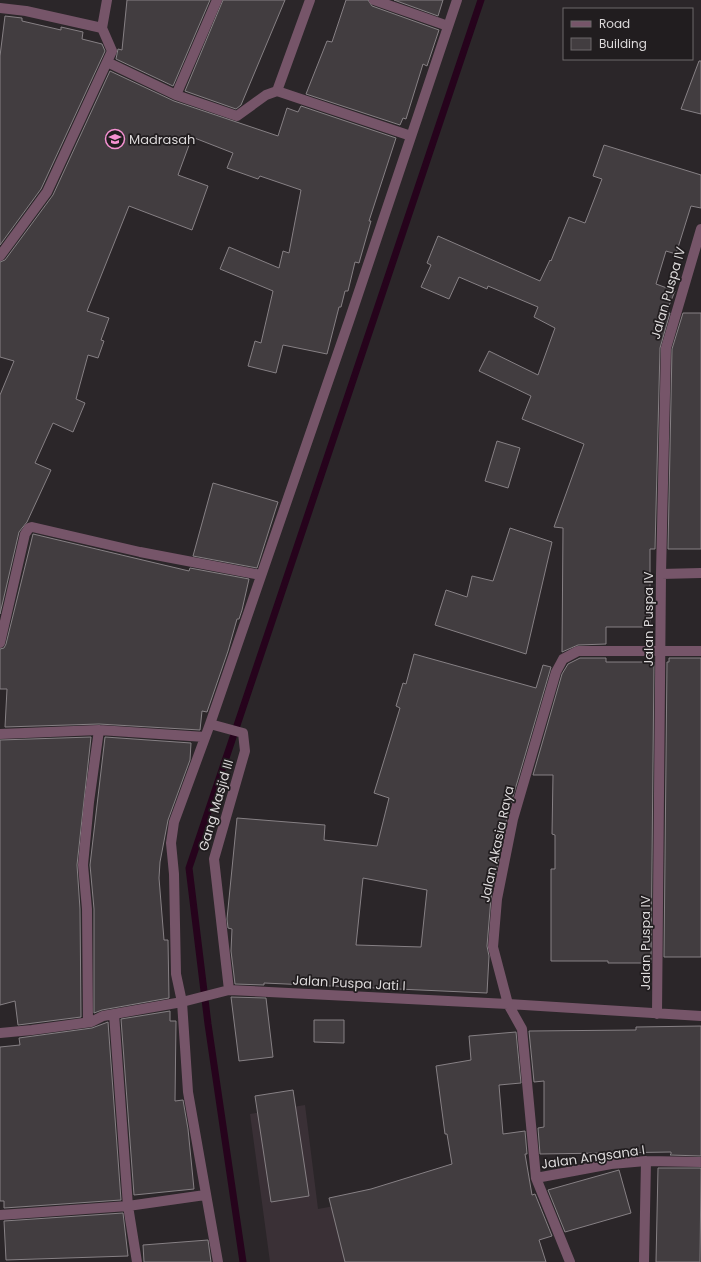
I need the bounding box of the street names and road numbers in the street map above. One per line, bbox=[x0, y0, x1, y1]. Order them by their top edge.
street label: Jalan Puspa IV bbox=[646, 244, 690, 341]
street label: Jalan Puspa IV bbox=[639, 571, 658, 667]
street label: Gang Masjid III bbox=[194, 757, 238, 853]
street label: Jalan Akasia Raya bbox=[475, 784, 519, 904]
street label: Jalan Puspa IV bbox=[636, 895, 655, 991]
street label: Jalan Puspa Jati I bbox=[292, 971, 406, 995]
street label: Jalan Angsana I bbox=[540, 1140, 646, 1174]

